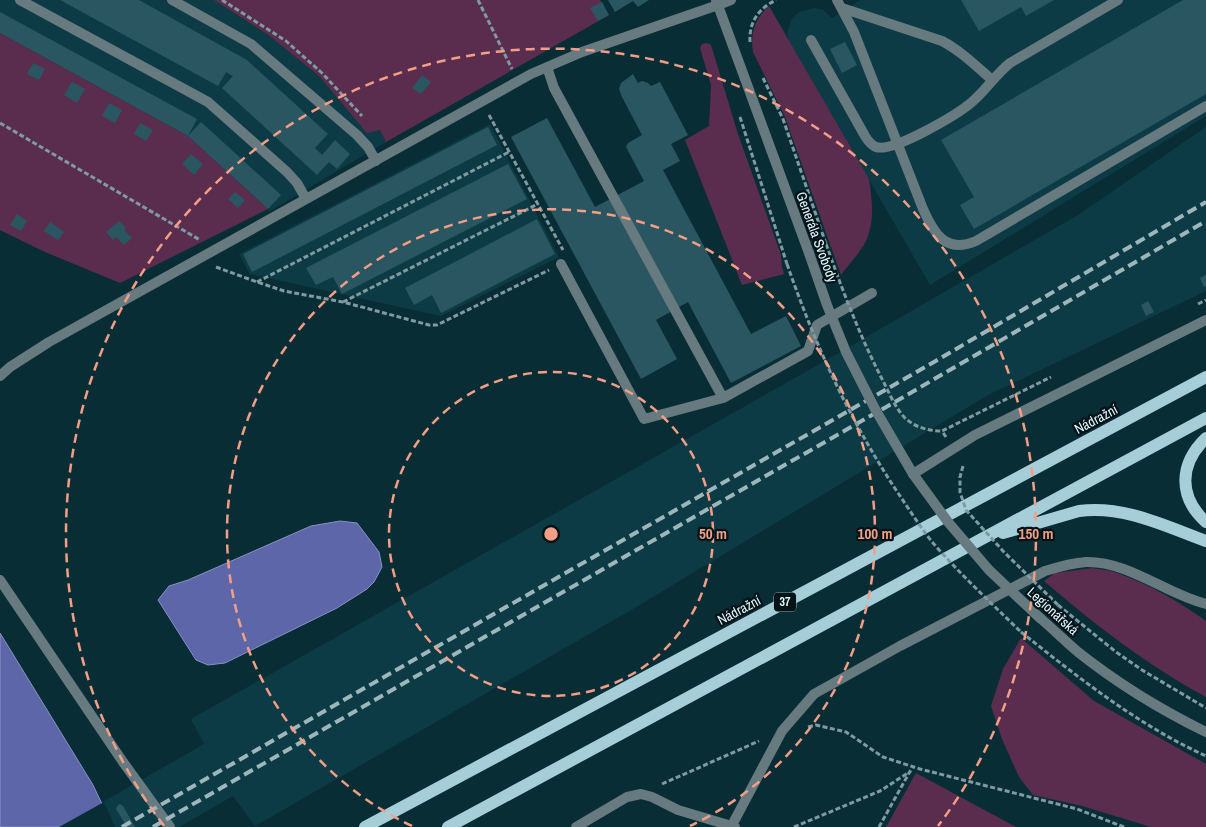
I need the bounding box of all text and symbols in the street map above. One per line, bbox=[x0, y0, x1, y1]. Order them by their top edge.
street label: Generála Svobody bbox=[792, 189, 842, 285]
street label: Nádražní bbox=[1071, 400, 1122, 438]
text: 50 m bbox=[699, 523, 727, 544]
text: 100 m bbox=[858, 523, 892, 544]
text: 150 m bbox=[1019, 523, 1053, 544]
centre of rings bbox=[542, 525, 560, 543]
street label: Legionářská bbox=[1023, 583, 1083, 639]
street label: Nádražní bbox=[714, 591, 765, 629]
road number: 37 bbox=[774, 592, 796, 612]

